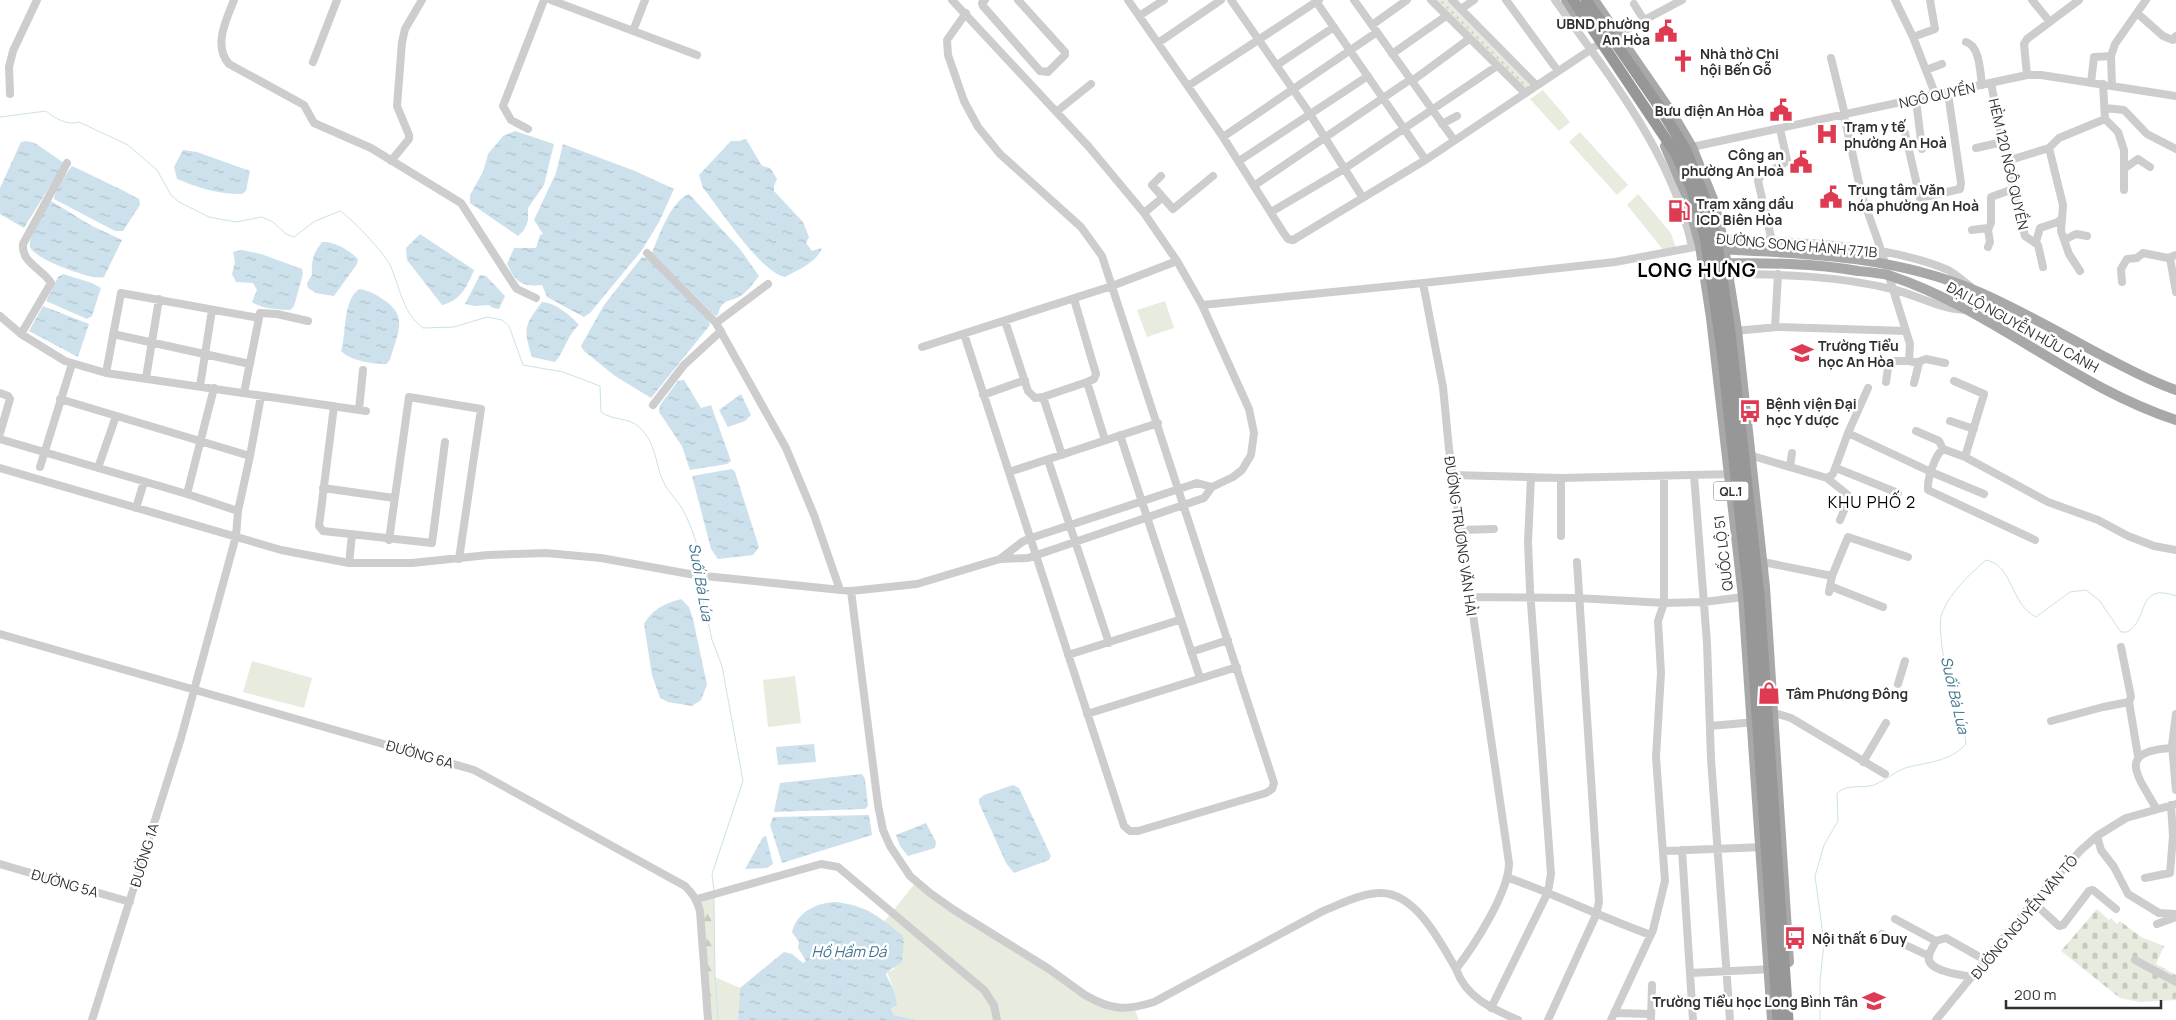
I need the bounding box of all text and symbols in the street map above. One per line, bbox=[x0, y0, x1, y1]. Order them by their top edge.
place label: UBND phường An Hòa bbox=[1556, 14, 1650, 49]
public building icon: UBND phường An Hòa bbox=[1653, 18, 1679, 44]
place label: Nhà thờ Chi hội Bến Gỗ bbox=[1700, 44, 1779, 79]
church icon: Nhà thờ Chi hội Bến Gỗ bbox=[1670, 48, 1696, 74]
street label: NGÔ QUYỀN bbox=[1897, 78, 1977, 112]
street label: HẺM 120 NGÔ QUYỀN bbox=[1985, 96, 2033, 232]
public building icon: Bưu điện An Hòa bbox=[1768, 97, 1794, 123]
place label: Bưu điện An Hòa bbox=[1655, 101, 1764, 120]
place label: Trạm y tế phường An Hoà bbox=[1844, 117, 1947, 152]
hospital icon: Trạm y tế phường An Hoà bbox=[1814, 121, 1840, 147]
place label: Công an phường An Hoà bbox=[1681, 145, 1784, 180]
public building icon: Công an phường An Hoà bbox=[1788, 149, 1814, 175]
place label: Trung tâm Văn hóa phường An Hoà bbox=[1848, 180, 1979, 215]
public building icon: Trung tâm Văn hóa phường An Hoà bbox=[1818, 184, 1844, 210]
place label: Trạm xăng dầu ICD Biên Hòa bbox=[1696, 194, 1794, 229]
fuel station icon: Trạm xăng dầu ICD Biên Hòa bbox=[1666, 198, 1692, 224]
street label: ĐƯỜNG SONG HÀNH 771B bbox=[1716, 229, 1879, 262]
district label: LONG HƯNG bbox=[1637, 257, 1757, 283]
street label: ĐẠI LỘ NGUYỄN HỮU CẢNH bbox=[1944, 276, 2103, 377]
place label: Trường Tiểu học An Hòa bbox=[1818, 336, 1899, 371]
school or university icon: Trường Tiểu học An Hòa bbox=[1789, 340, 1815, 366]
place label: Bệnh viện Đại học Y dược bbox=[1766, 394, 1857, 429]
bus stop icon: Bệnh viện Đại học Y dược bbox=[1737, 398, 1763, 424]
street label: ĐƯỜNG TRƯƠNG VĂN HẢI bbox=[1440, 455, 1482, 617]
road number: QL.1 bbox=[1714, 482, 1748, 501]
district label: KHU PHỐ 2 bbox=[1828, 490, 1916, 513]
street label: QUỐC LỘ 51 bbox=[1708, 514, 1737, 592]
water label: Suối Bà Lúa bbox=[684, 541, 718, 623]
water label: Suối Bà Lúa bbox=[1936, 654, 1974, 736]
shop icon: Tâm Phương Đông bbox=[1756, 680, 1782, 706]
place label: Tâm Phương Đông bbox=[1786, 684, 1908, 703]
street label: ĐƯỜNG 6A bbox=[384, 735, 456, 773]
street label: ĐƯỜNG 1A bbox=[125, 821, 163, 889]
street label: ĐƯỜNG NGUYỄN VĂN TỎ bbox=[1966, 850, 2081, 983]
street label: ĐƯỜNG 5A bbox=[29, 864, 101, 902]
bus stop icon: Nội thất 6 Duy bbox=[1782, 925, 1808, 951]
place label: Nội thất 6 Duy bbox=[1812, 929, 1907, 948]
water label: Hồ Hầm Đá bbox=[812, 941, 887, 962]
scale bar bbox=[2006, 978, 2161, 1010]
text: 200 m bbox=[2014, 984, 2057, 1005]
school or university icon: Trường Tiểu học Long Bình Tân bbox=[1861, 988, 1887, 1014]
place label: Trường Tiểu học Long Bình Tân bbox=[1653, 992, 1858, 1011]

